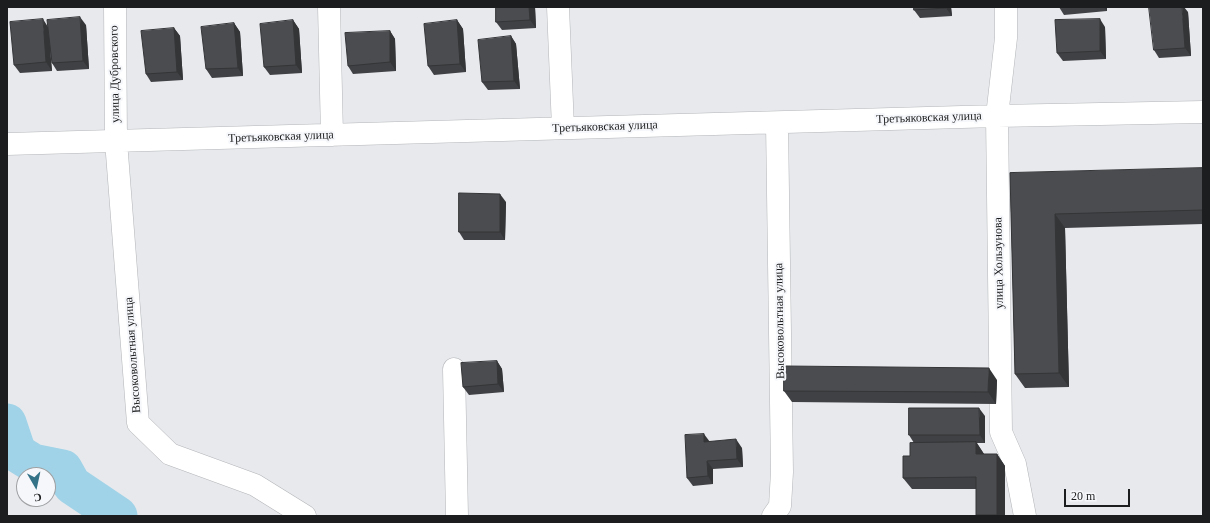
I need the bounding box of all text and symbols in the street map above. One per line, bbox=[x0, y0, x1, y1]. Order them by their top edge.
street label: улица Дубровского bbox=[107, 25, 123, 123]
street label: Третьяковская улица bbox=[876, 109, 982, 127]
street label: Третьяковская улица bbox=[552, 118, 658, 136]
street label: Третьяковская улица bbox=[228, 128, 334, 146]
street label: улица Хользунова bbox=[991, 217, 1007, 309]
street label: Высоковольтная улица bbox=[772, 263, 788, 379]
street label: Высоковольтная улица bbox=[122, 297, 144, 413]
north arrow bbox=[16, 467, 56, 507]
scale bar bbox=[1066, 481, 1132, 507]
text: 20 m bbox=[1071, 489, 1095, 503]
text: С bbox=[33, 491, 43, 504]

